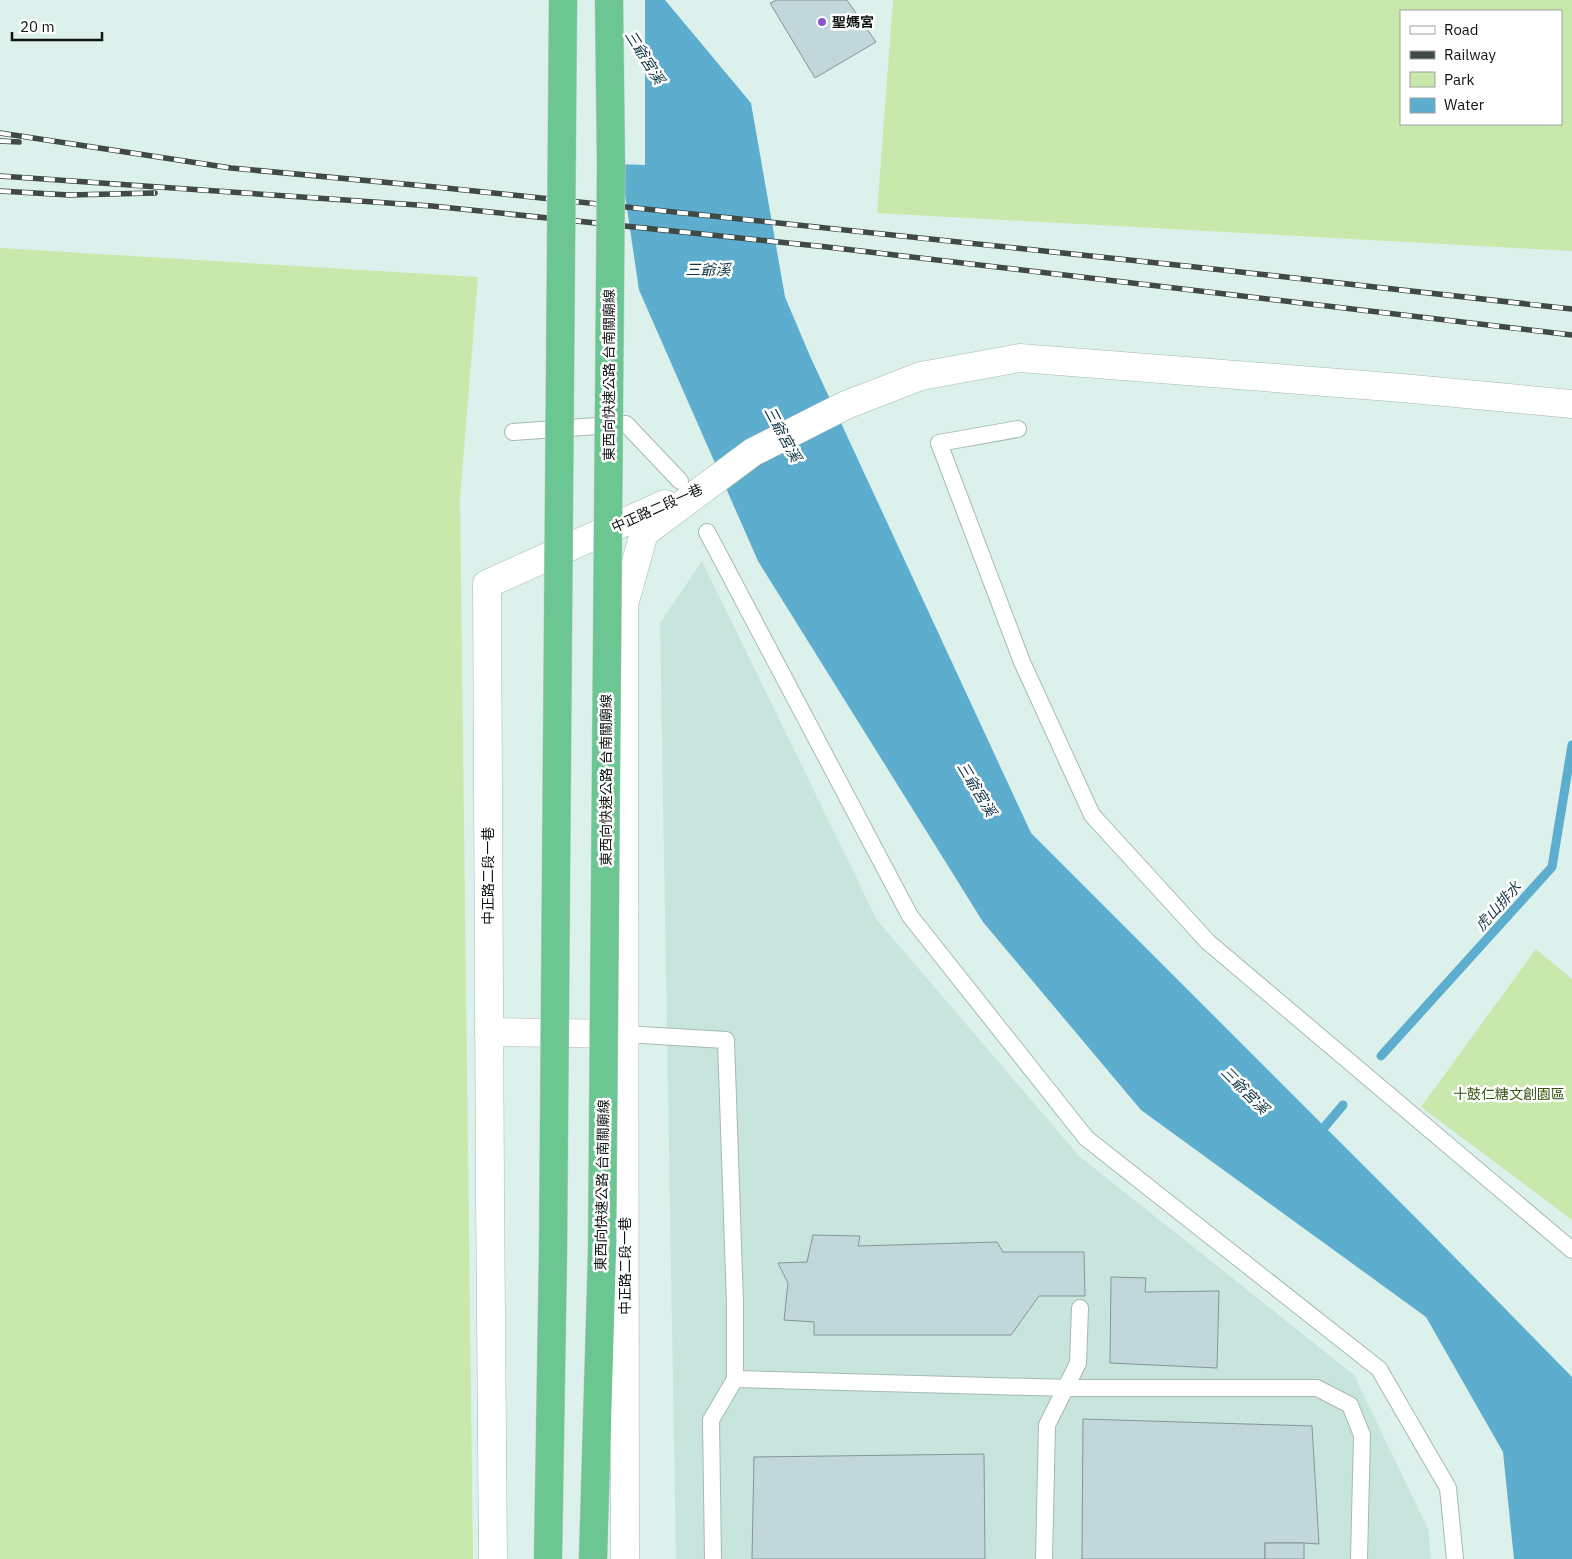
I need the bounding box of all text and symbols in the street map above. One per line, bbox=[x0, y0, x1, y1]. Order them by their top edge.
scale bar bbox=[12, 10, 102, 42]
legend bbox=[1400, 10, 1562, 125]
place label: 聖媽宮 bbox=[832, 13, 874, 31]
marker: 聖媽宮 bbox=[816, 16, 828, 28]
text: 20 m bbox=[20, 17, 55, 36]
text: Road bbox=[1444, 20, 1479, 39]
water label: 三爺宮溪 bbox=[621, 27, 670, 89]
text: Railway bbox=[1444, 45, 1497, 64]
text: Park bbox=[1444, 70, 1474, 89]
text: Water bbox=[1444, 95, 1485, 114]
water label: 三爺溪 bbox=[685, 260, 732, 279]
street label: 東西向快速公路 台南關廟線 bbox=[600, 289, 618, 461]
water label: 三爺宮溪 bbox=[761, 403, 806, 467]
street label: 中正路二段一巷 bbox=[609, 480, 705, 536]
street label: 東西向快速公路 台南關廟線 bbox=[597, 694, 615, 866]
water label: 三爺宮溪 bbox=[953, 758, 1002, 821]
street label: 中正路二段一巷 bbox=[479, 827, 497, 925]
water label: 虎山排水 bbox=[1471, 877, 1526, 935]
water label: 三爺宮溪 bbox=[1217, 1062, 1274, 1119]
park label: 十鼓仁糖文創園區 bbox=[1453, 1085, 1565, 1103]
street label: 東西向快速公路 台南關廟線 bbox=[592, 1099, 612, 1271]
street label: 中正路二段一巷 bbox=[616, 1217, 634, 1315]

